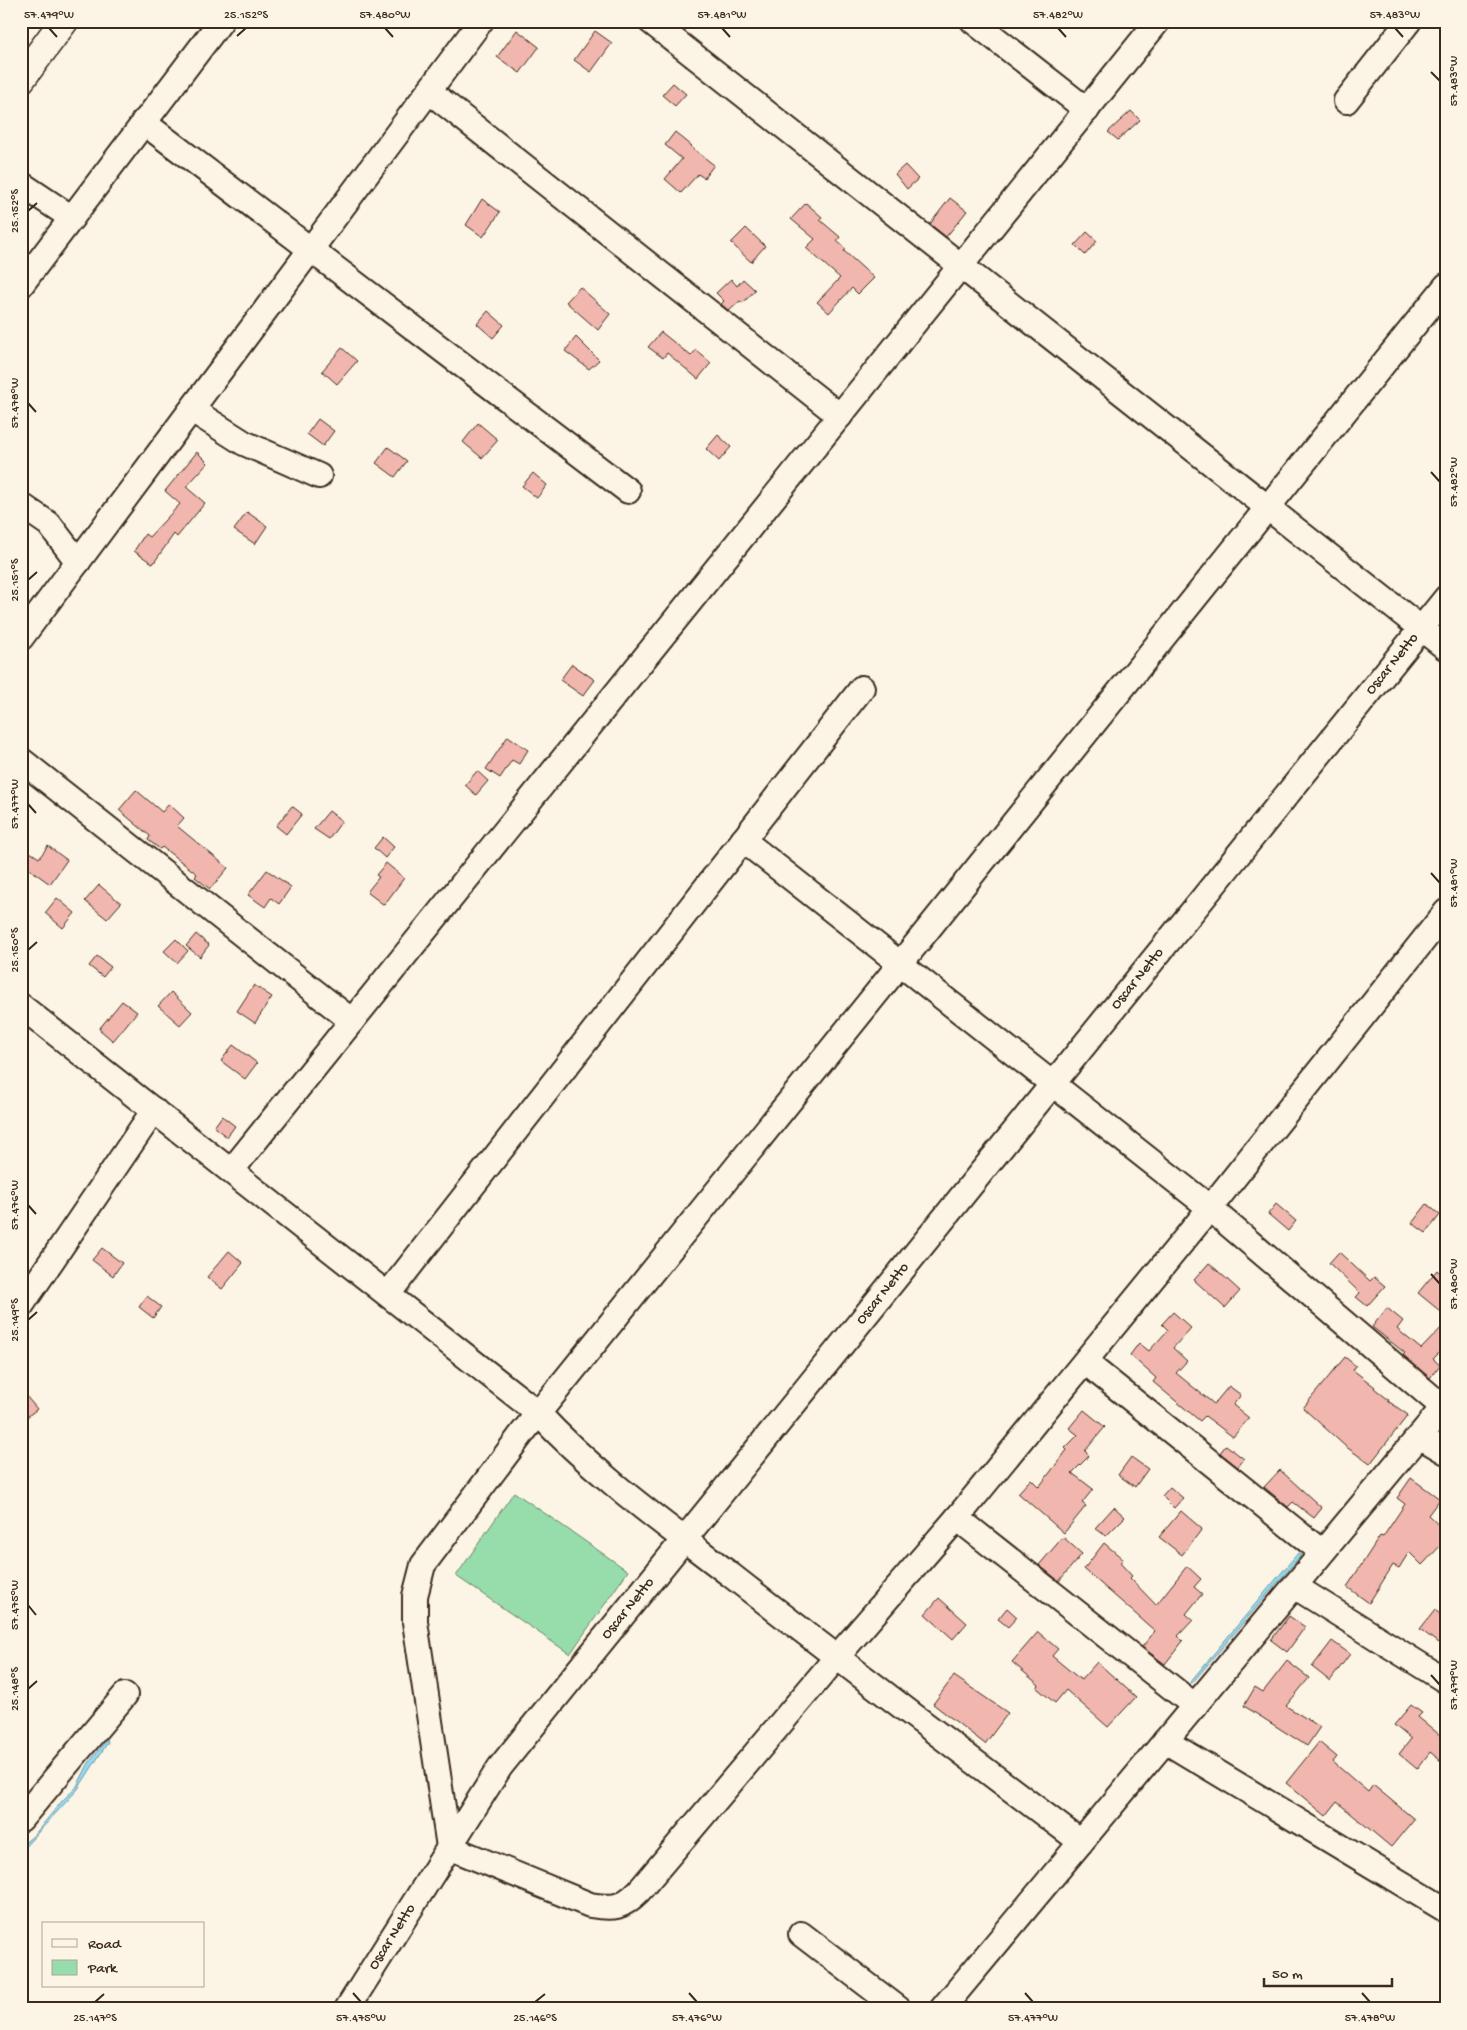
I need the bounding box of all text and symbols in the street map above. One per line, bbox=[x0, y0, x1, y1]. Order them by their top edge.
text: 57.479°W bbox=[24, 9, 74, 23]
text: 25.152°S bbox=[224, 9, 268, 23]
text: 57.480°W bbox=[360, 9, 411, 23]
text: 57.481°W bbox=[697, 9, 747, 23]
text: 57.482°W bbox=[1033, 9, 1083, 23]
text: 57.483°W bbox=[1370, 9, 1420, 23]
text: 57.483°W bbox=[1448, 56, 1462, 106]
text: 25.152°S bbox=[9, 189, 23, 233]
text: 57.478°W bbox=[9, 378, 23, 428]
text: 57.482°W bbox=[1448, 457, 1462, 507]
text: 25.151°S bbox=[9, 558, 23, 601]
street label: Oscar Netto bbox=[1362, 629, 1423, 699]
text: 57.477°W bbox=[9, 779, 23, 829]
text: 57.481°W bbox=[1448, 858, 1462, 908]
text: 25.150°S bbox=[9, 927, 23, 972]
street label: Oscar Netto bbox=[1107, 944, 1168, 1014]
text: 57.476°W bbox=[9, 1180, 23, 1230]
street label: Oscar Netto bbox=[852, 1259, 913, 1328]
text: 57.480°W bbox=[1448, 1259, 1462, 1310]
text: 25.149°S bbox=[9, 1298, 23, 1342]
street label: Oscar Netto bbox=[598, 1574, 659, 1643]
text: 57.475°W bbox=[9, 1580, 23, 1630]
text: 57.479°W bbox=[1448, 1660, 1462, 1710]
text: 25.148°S bbox=[9, 1667, 23, 1711]
street label: Oscar Netto bbox=[365, 1901, 420, 1973]
legend bbox=[42, 1922, 205, 1988]
text: Road bbox=[88, 1936, 122, 1954]
scale bar bbox=[1264, 1955, 1392, 1987]
text: Park bbox=[87, 1960, 118, 1978]
text: 50 m bbox=[1272, 1966, 1303, 1984]
text: 25.147°S bbox=[73, 2012, 117, 2026]
text: 57.475°W bbox=[336, 2012, 386, 2026]
text: 25.146°S bbox=[513, 2012, 557, 2026]
text: 57.476°W bbox=[672, 2012, 722, 2026]
text: 57.477°W bbox=[1008, 2012, 1058, 2026]
text: 57.478°W bbox=[1345, 2012, 1395, 2026]

